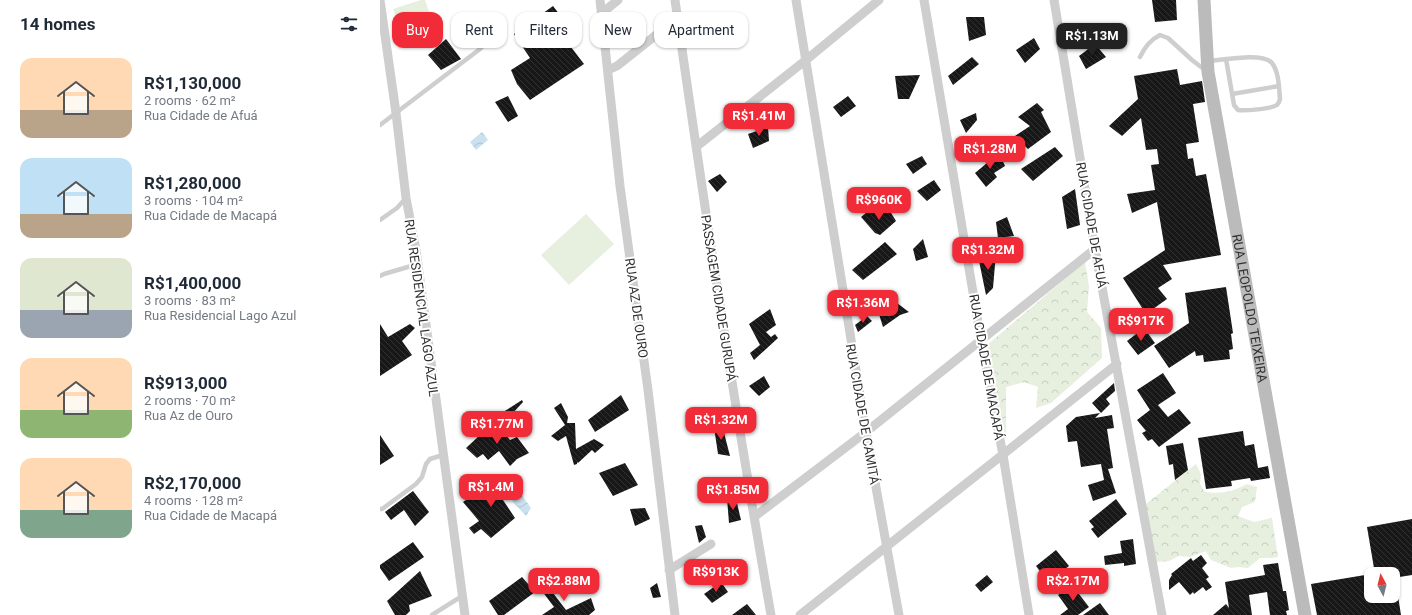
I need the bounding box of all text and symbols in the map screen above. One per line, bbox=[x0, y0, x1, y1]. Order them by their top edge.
chip: Buy bbox=[392, 12, 443, 48]
chip: Rent bbox=[451, 12, 507, 48]
chip: Filters bbox=[515, 12, 582, 48]
chip: New bbox=[590, 12, 646, 48]
chip: Apartment bbox=[654, 12, 748, 48]
icon: filters bbox=[338, 13, 360, 35]
text: 14 homes bbox=[20, 14, 96, 34]
pin: R$1.13M bbox=[1055, 23, 1129, 57]
text: R$1.13M bbox=[1065, 28, 1119, 43]
text: R$1,130,000 bbox=[144, 73, 241, 93]
icon: home bbox=[52, 74, 100, 122]
text: 2 rooms · 62 m² bbox=[144, 93, 236, 108]
pin: R$1.41M bbox=[722, 103, 796, 137]
text: Rua Cidade de Afuá bbox=[144, 108, 258, 123]
text: R$1.41M bbox=[732, 108, 786, 123]
pin: R$1.28M bbox=[953, 136, 1027, 170]
text: R$1.28M bbox=[963, 141, 1017, 156]
street label: RUA CIDADE DE AFUÁ bbox=[1073, 161, 1110, 290]
text: R$1,280,000 bbox=[144, 173, 241, 193]
icon: home bbox=[52, 174, 100, 222]
pin: R$960K bbox=[846, 187, 912, 221]
text: R$960K bbox=[856, 192, 902, 207]
text: 3 rooms · 104 m² bbox=[144, 193, 243, 208]
text: Rua Cidade de Macapá bbox=[144, 208, 277, 223]
street label: PASSAGEM CIDADE GURUPÁ bbox=[698, 214, 739, 383]
street label: RUA RESIDENCIAL LAGO AZUL bbox=[402, 218, 441, 398]
street label: RUA LEOPOLDO TEIXEIRA bbox=[1229, 233, 1270, 384]
pin: R$1.32M bbox=[951, 237, 1025, 271]
text: R$1.32M bbox=[961, 242, 1015, 257]
street label: RUA AZ DE OURO bbox=[622, 257, 651, 359]
text: R$1,400,000 bbox=[144, 273, 241, 293]
icon: home bbox=[52, 274, 100, 322]
pin: R$1.36M bbox=[826, 290, 900, 324]
text: 3 rooms · 83 m² bbox=[144, 293, 236, 308]
street label: RUA CIDADE DE MACAPÁ bbox=[966, 293, 1007, 442]
text: R$1.36M bbox=[836, 295, 890, 310]
text: Rua Residencial Lago Azul bbox=[144, 308, 296, 323]
pin: R$917K bbox=[1108, 308, 1174, 342]
text: R$917K bbox=[1118, 313, 1164, 328]
street label: RUA CIDADE DE CAMITÁ bbox=[843, 343, 882, 486]
text: R$913,000 bbox=[144, 373, 227, 393]
icon: home bbox=[52, 374, 100, 422]
text: 2 rooms · 70 m² bbox=[144, 393, 236, 408]
pin: R$1.32M bbox=[684, 407, 758, 441]
text: Rua Az de Ouro bbox=[144, 408, 233, 423]
pin: R$1.77M bbox=[460, 411, 534, 445]
text: R$1.32M bbox=[694, 412, 748, 427]
text: R$1.77M bbox=[470, 416, 524, 431]
text: R$2,170,000 bbox=[144, 473, 241, 493]
icon: home bbox=[52, 474, 100, 522]
pin: R$1.4M bbox=[458, 474, 524, 508]
pin: R$1.85M bbox=[696, 477, 770, 511]
text: R$1.4M bbox=[468, 479, 514, 494]
text: R$1.85M bbox=[706, 482, 760, 497]
text: 4 rooms · 128 m² bbox=[144, 493, 243, 508]
text: Rua Cidade de Macapá bbox=[144, 508, 277, 523]
pin: R$913K bbox=[683, 559, 749, 593]
text: R$913K bbox=[693, 564, 739, 579]
north arrow bbox=[1364, 567, 1400, 603]
map controls bbox=[1364, 567, 1400, 603]
pin: R$2.88M bbox=[527, 568, 601, 602]
pin: R$2.17M bbox=[1036, 568, 1110, 602]
text: R$2.88M bbox=[537, 573, 591, 588]
text: R$2.17M bbox=[1046, 573, 1100, 588]

